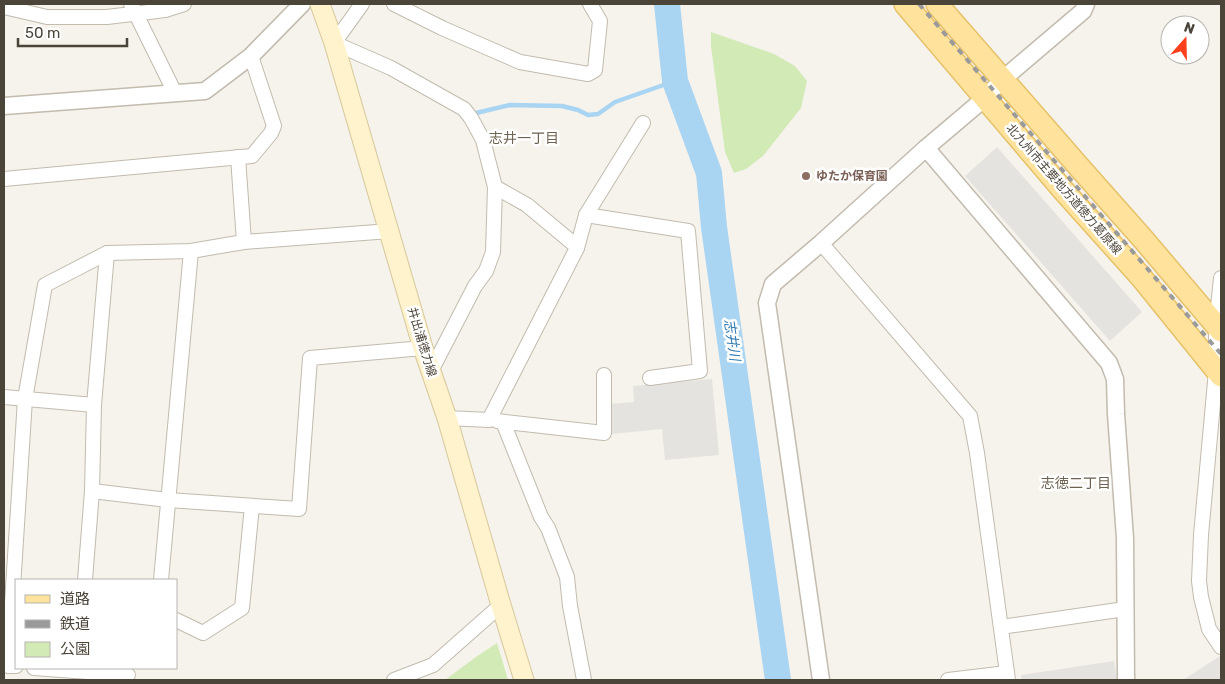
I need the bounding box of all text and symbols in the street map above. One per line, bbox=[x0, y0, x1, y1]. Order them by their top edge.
scale bar bbox=[18, 15, 126, 47]
north arrow bbox=[1160, 15, 1210, 65]
text: N bbox=[1182, 19, 1197, 38]
text: 50 m bbox=[25, 24, 60, 42]
street label: 北九州市主要地方道徳力葛原線 bbox=[1004, 121, 1124, 257]
district label: 志井一丁目 bbox=[489, 130, 559, 147]
place label: ゆたか保育園 bbox=[816, 169, 888, 183]
marker: ゆたか保育園 bbox=[800, 170, 812, 182]
street label: 井出浦徳力線 bbox=[405, 306, 439, 378]
water label: 志井川 bbox=[721, 318, 744, 364]
district label: 志徳二丁目 bbox=[1041, 475, 1111, 492]
legend bbox=[15, 579, 178, 669]
text: 道路 bbox=[60, 590, 90, 608]
text: 鉄道 bbox=[60, 615, 90, 633]
text: 公園 bbox=[60, 640, 90, 658]

